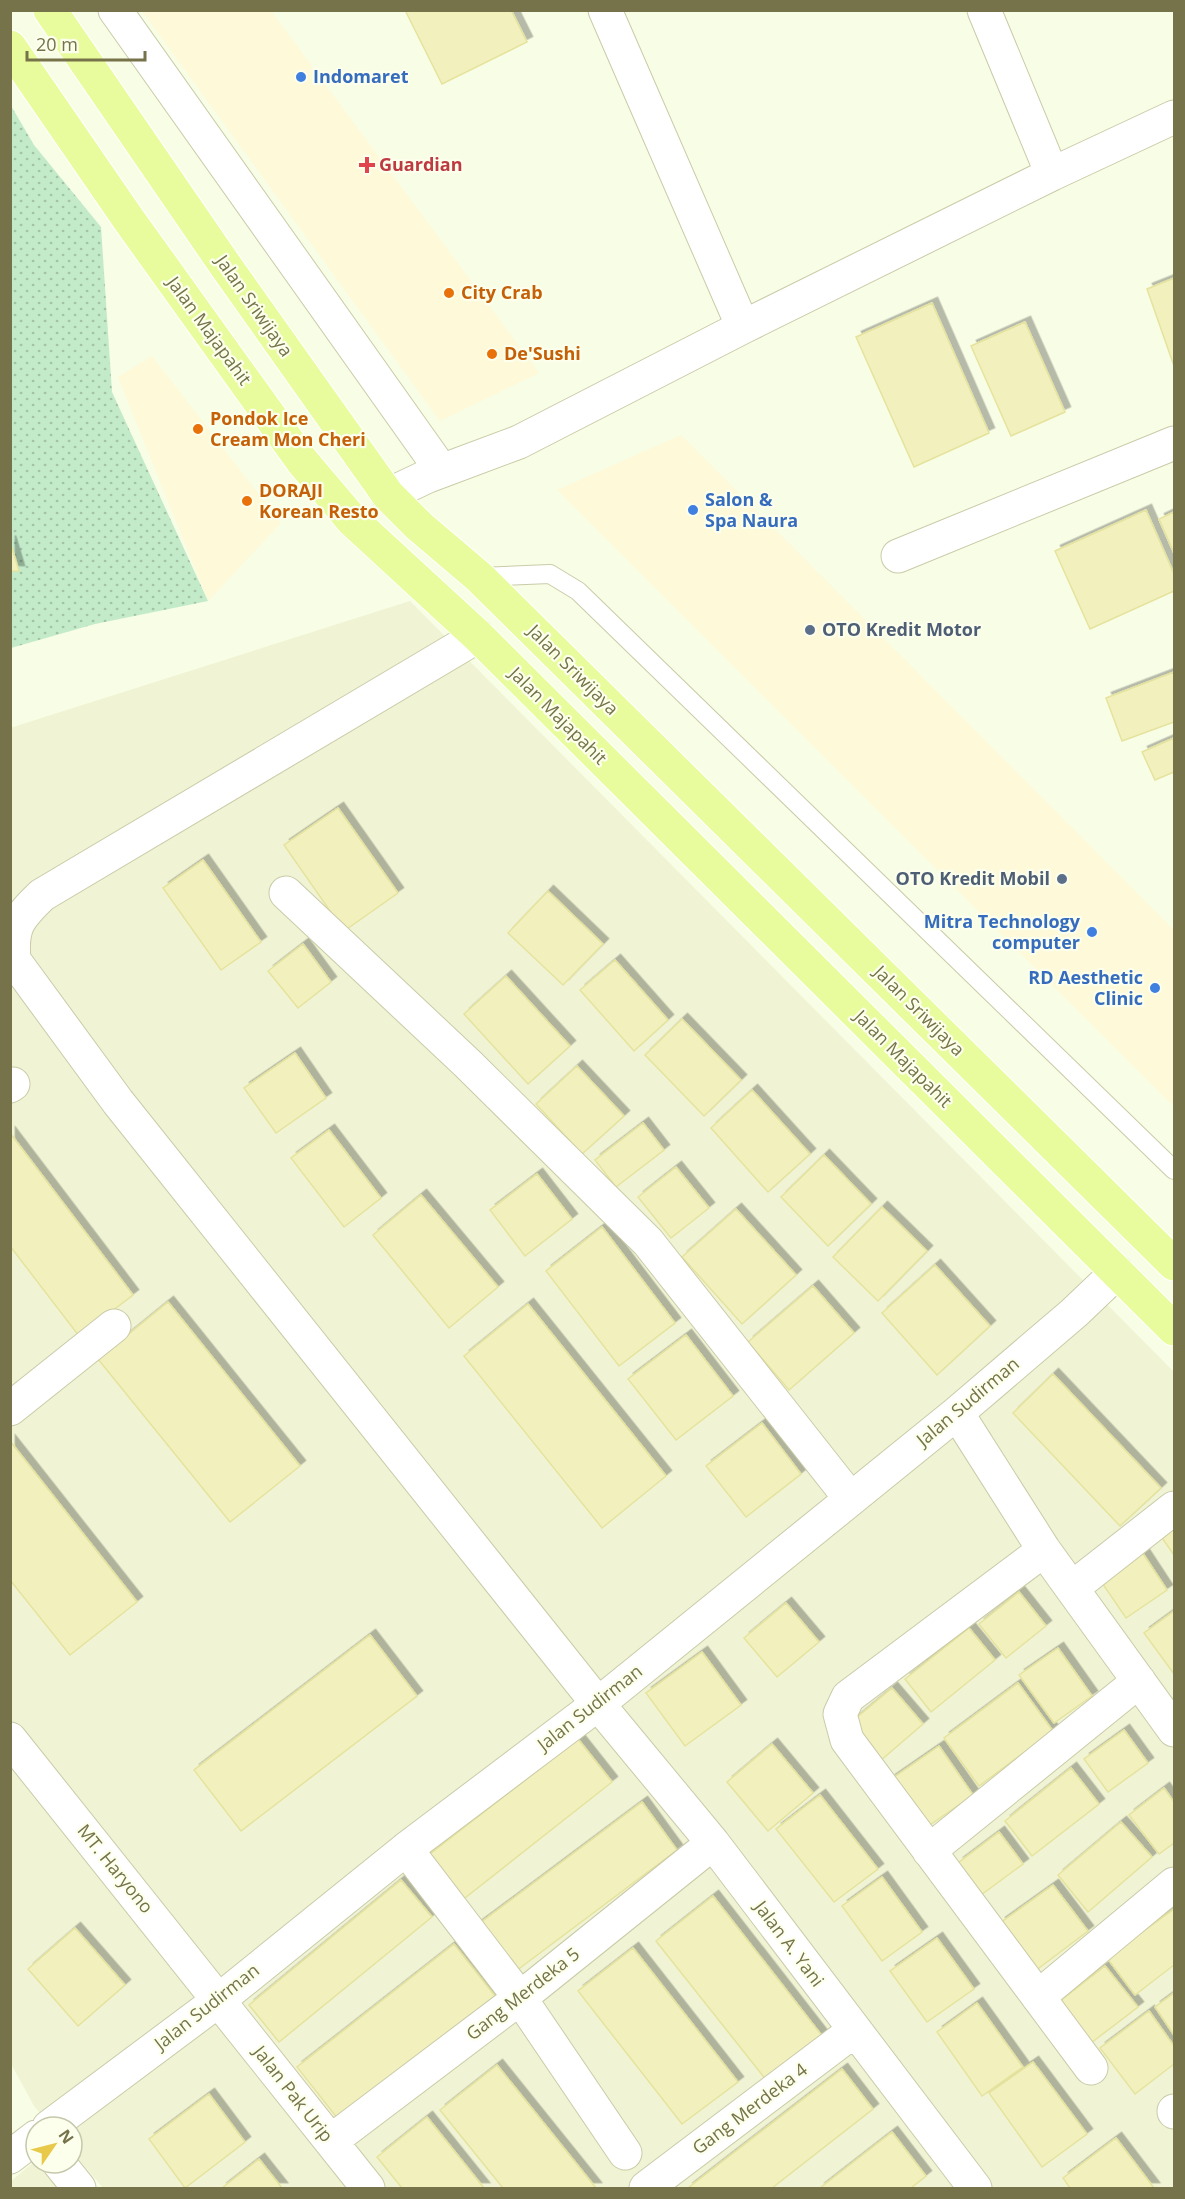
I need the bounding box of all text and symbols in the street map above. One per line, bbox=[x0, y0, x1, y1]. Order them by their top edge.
scale bar bbox=[27, 24, 146, 62]
text: 20 m bbox=[36, 32, 78, 56]
place label: Indomaret bbox=[313, 64, 409, 88]
marker: Indomaret bbox=[294, 70, 308, 84]
place label: Guardian bbox=[379, 152, 463, 176]
marker: Guardian bbox=[360, 158, 374, 172]
street label: Jalan Sriwijaya bbox=[210, 248, 299, 361]
street label: Jalan Majapahit bbox=[161, 270, 257, 390]
place label: City Crab bbox=[461, 280, 543, 304]
marker: City Crab bbox=[442, 286, 456, 300]
place label: De'Sushi bbox=[504, 341, 581, 365]
marker: De'Sushi bbox=[485, 347, 499, 361]
place label: Pondok Ice Cream Mon Cheri bbox=[210, 406, 366, 451]
marker: Pondok Ice Cream Mon Cheri bbox=[191, 422, 205, 436]
place label: DORAJI Korean Resto bbox=[259, 478, 379, 523]
place label: Salon & Spa Naura bbox=[705, 487, 798, 532]
marker: DORAJI Korean Resto bbox=[240, 494, 254, 508]
marker: Salon & Spa Naura bbox=[686, 503, 700, 517]
street label: Jalan Sriwijaya bbox=[522, 617, 624, 720]
place label: OTO Kredit Motor bbox=[822, 617, 981, 641]
marker: OTO Kredit Motor bbox=[803, 623, 817, 637]
street label: Jalan Majapahit bbox=[503, 660, 613, 769]
place label: OTO Kredit Mobil bbox=[896, 866, 1050, 890]
marker: OTO Kredit Mobil bbox=[1055, 872, 1069, 886]
place label: Mitra Technology computer bbox=[924, 909, 1081, 954]
marker: Mitra Technology computer bbox=[1085, 925, 1099, 939]
street label: Jalan Sriwijaya bbox=[868, 958, 970, 1061]
place label: RD Aesthetic Clinic bbox=[1028, 965, 1143, 1010]
marker: RD Aesthetic Clinic bbox=[1148, 981, 1162, 995]
street label: Jalan Majapahit bbox=[848, 1003, 958, 1112]
street label: Jalan Sudirman bbox=[910, 1351, 1024, 1452]
street label: Jalan Sudirman bbox=[531, 1659, 647, 1757]
street label: MT. Haryono bbox=[73, 1819, 159, 1918]
street label: Jalan A. Yani bbox=[748, 1894, 830, 1991]
street label: Gang Merdeka 5 bbox=[461, 1941, 584, 2045]
street label: Jalan Sudirman bbox=[148, 1958, 264, 2056]
street label: Jalan Pak Urip bbox=[247, 2039, 339, 2147]
street label: Gang Merdeka 4 bbox=[687, 2057, 812, 2159]
north arrow bbox=[24, 2115, 84, 2175]
text: N bbox=[54, 2125, 79, 2148]

